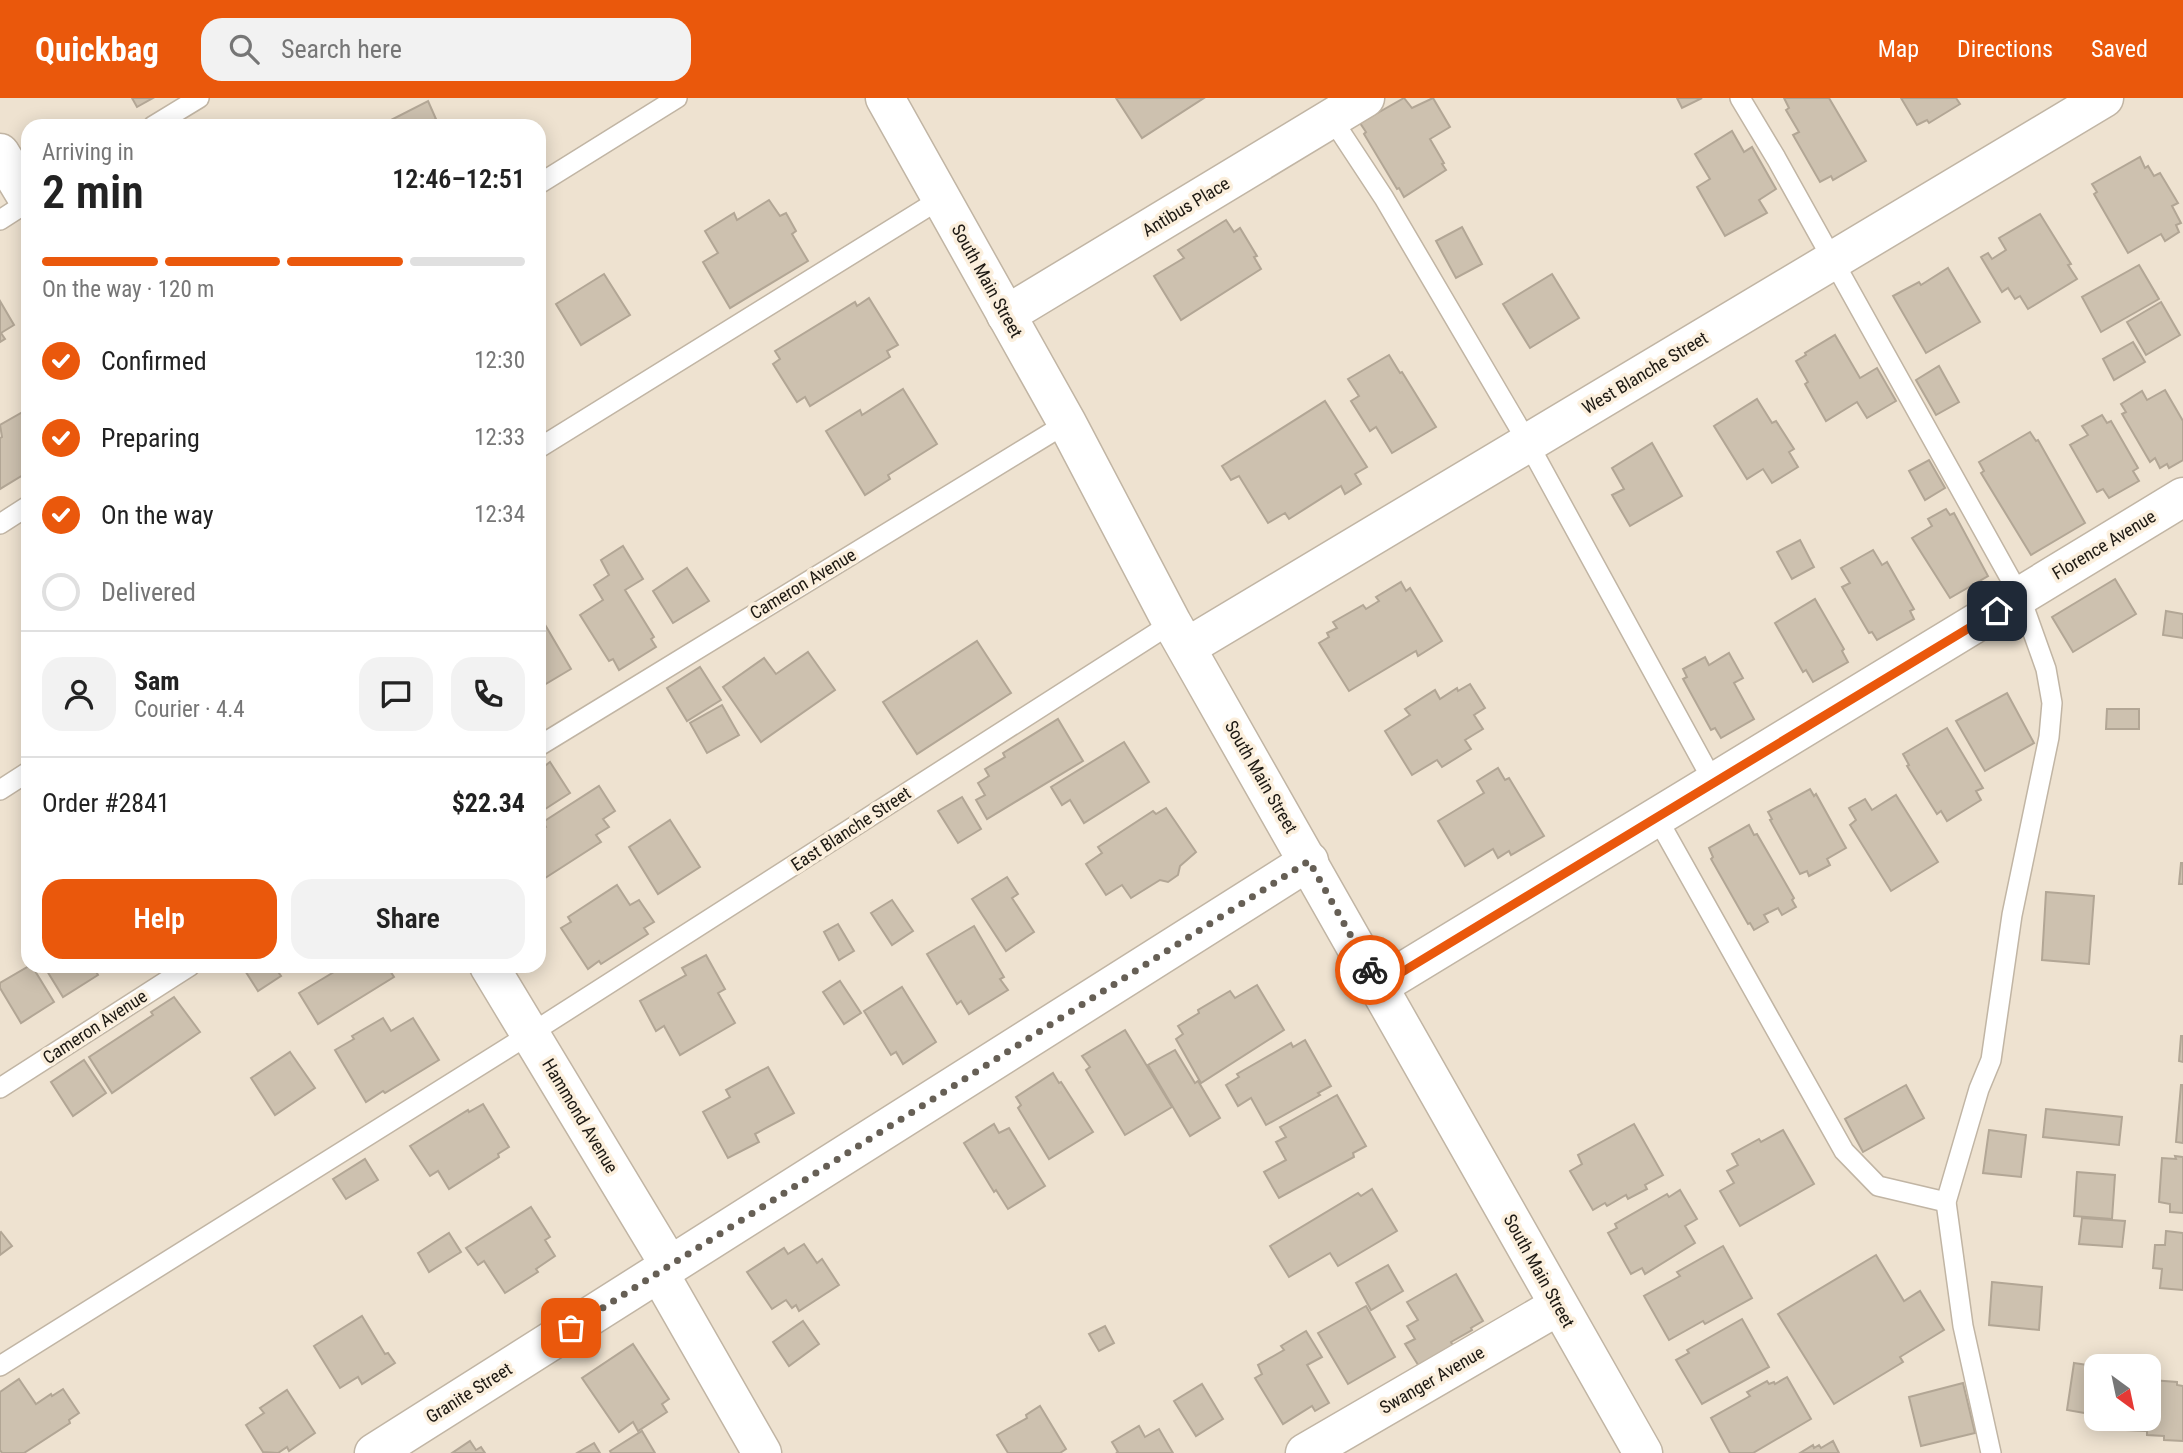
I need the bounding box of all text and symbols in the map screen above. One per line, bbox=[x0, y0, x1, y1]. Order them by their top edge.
search box bbox=[201, 18, 691, 81]
text: Quickbag bbox=[35, 30, 159, 69]
icon: search bbox=[225, 30, 263, 68]
text: Search here bbox=[281, 34, 402, 64]
text: Map bbox=[1878, 35, 1919, 63]
text: Directions bbox=[1957, 35, 2053, 63]
text: Saved bbox=[2091, 35, 2148, 63]
text: Arriving in bbox=[42, 139, 134, 166]
text: 12:46–12:51 bbox=[392, 164, 525, 194]
text: 2 min bbox=[42, 165, 144, 219]
street label: Antibus Place bbox=[1138, 172, 1233, 241]
street label: South Main Street bbox=[948, 220, 1027, 341]
text: On the way · 120 m bbox=[42, 276, 214, 303]
street label: West Blanche Street bbox=[1578, 327, 1711, 418]
icon: check bbox=[42, 342, 80, 380]
text: Confirmed bbox=[101, 346, 207, 376]
text: 12:30 bbox=[474, 347, 525, 374]
icon: check bbox=[42, 419, 80, 457]
text: Preparing bbox=[101, 423, 200, 453]
text: 12:33 bbox=[474, 424, 525, 451]
icon: check bbox=[42, 496, 80, 534]
text: On the way bbox=[101, 500, 214, 530]
text: 12:34 bbox=[474, 501, 525, 528]
street label: Florence Avenue bbox=[2048, 505, 2159, 584]
street label: Cameron Avenue bbox=[746, 544, 860, 623]
text: Delivered bbox=[101, 577, 196, 607]
pin bbox=[1967, 581, 2027, 641]
icon: home bbox=[1978, 592, 2016, 630]
button: person bbox=[42, 657, 116, 731]
button: chat bbox=[359, 657, 433, 731]
button: phone bbox=[451, 657, 525, 731]
text: Sam bbox=[134, 666, 180, 696]
text: Courier · 4.4 bbox=[134, 696, 245, 723]
street label: South Main Street bbox=[1221, 717, 1302, 837]
street label: East Blanche Street bbox=[787, 782, 914, 875]
text: Order #2841 bbox=[42, 788, 170, 818]
text: $22.34 bbox=[452, 788, 525, 818]
button: Help bbox=[42, 879, 277, 959]
button: Share bbox=[291, 879, 525, 959]
courier bbox=[1335, 935, 1405, 1005]
icon: bike bbox=[1351, 951, 1389, 989]
street label: Cameron Avenue bbox=[39, 985, 151, 1068]
street label: Hammond Avenue bbox=[538, 1055, 623, 1177]
street label: South Main Street bbox=[1500, 1210, 1579, 1331]
pin bbox=[541, 1298, 601, 1358]
icon: bag bbox=[552, 1309, 590, 1347]
street label: Swanger Avenue bbox=[1376, 1341, 1488, 1418]
north arrow bbox=[2084, 1354, 2161, 1432]
map controls bbox=[2084, 1354, 2161, 1431]
street label: Granite Street bbox=[422, 1358, 516, 1427]

